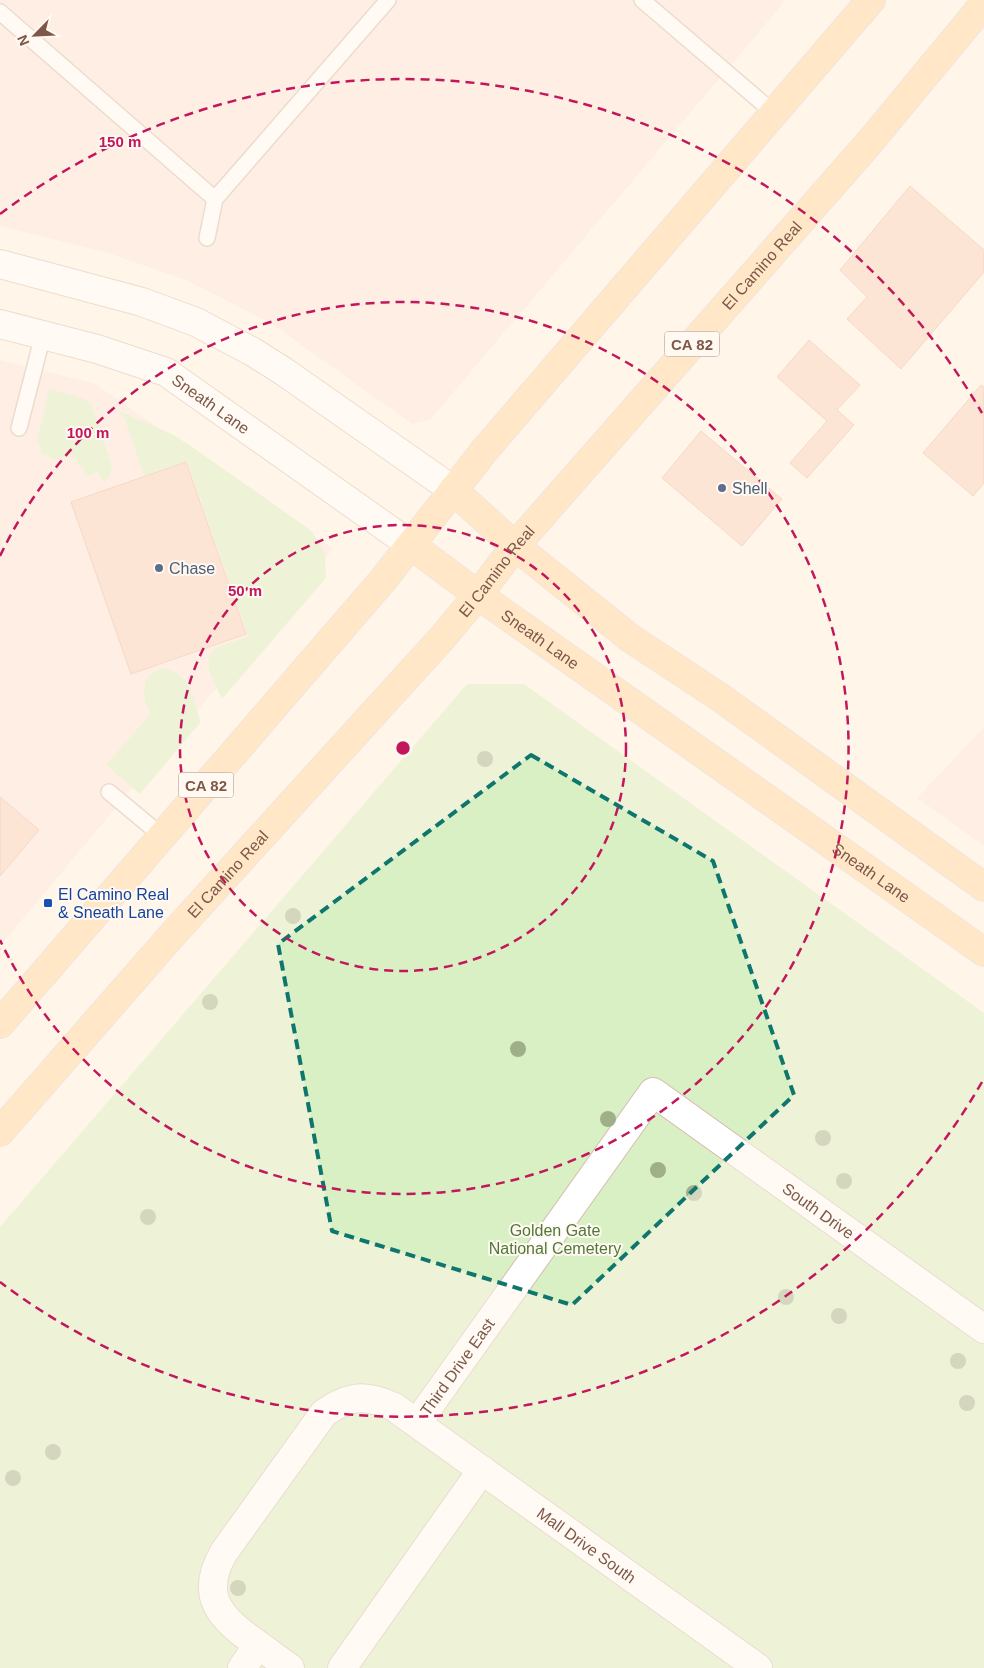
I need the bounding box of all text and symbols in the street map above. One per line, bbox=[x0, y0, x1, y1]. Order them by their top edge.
north arrow bbox=[10, 10, 60, 60]
text: N bbox=[14, 32, 32, 48]
text: 150 m bbox=[99, 133, 141, 150]
street label: El Camino Real bbox=[718, 218, 805, 313]
road number: CA 82 bbox=[664, 332, 720, 356]
street label: Sneath Lane bbox=[169, 371, 253, 437]
text: 100 m bbox=[67, 424, 109, 441]
place label: Shell bbox=[732, 480, 768, 497]
marker: Shell bbox=[716, 482, 728, 494]
street label: El Camino Real bbox=[455, 522, 537, 620]
place label: Chase bbox=[169, 560, 215, 577]
marker: Chase bbox=[153, 562, 165, 574]
text: 50 m bbox=[228, 582, 262, 599]
street label: Sneath Lane bbox=[498, 606, 583, 672]
centre of rings bbox=[394, 739, 412, 757]
road number: CA 82 bbox=[178, 772, 234, 798]
street label: El Camino Real bbox=[184, 827, 271, 921]
street label: Sneath Lane bbox=[829, 839, 913, 906]
place label: El Camino Real & Sneath Lane bbox=[58, 886, 169, 921]
marker: El Camino Real & Sneath Lane bbox=[42, 897, 54, 909]
street label: South Drive bbox=[779, 1179, 857, 1242]
park label: Golden Gate National Cemetery bbox=[489, 1222, 621, 1257]
street label: Third Drive East bbox=[417, 1315, 498, 1418]
street label: Mall Drive South bbox=[534, 1504, 639, 1586]

